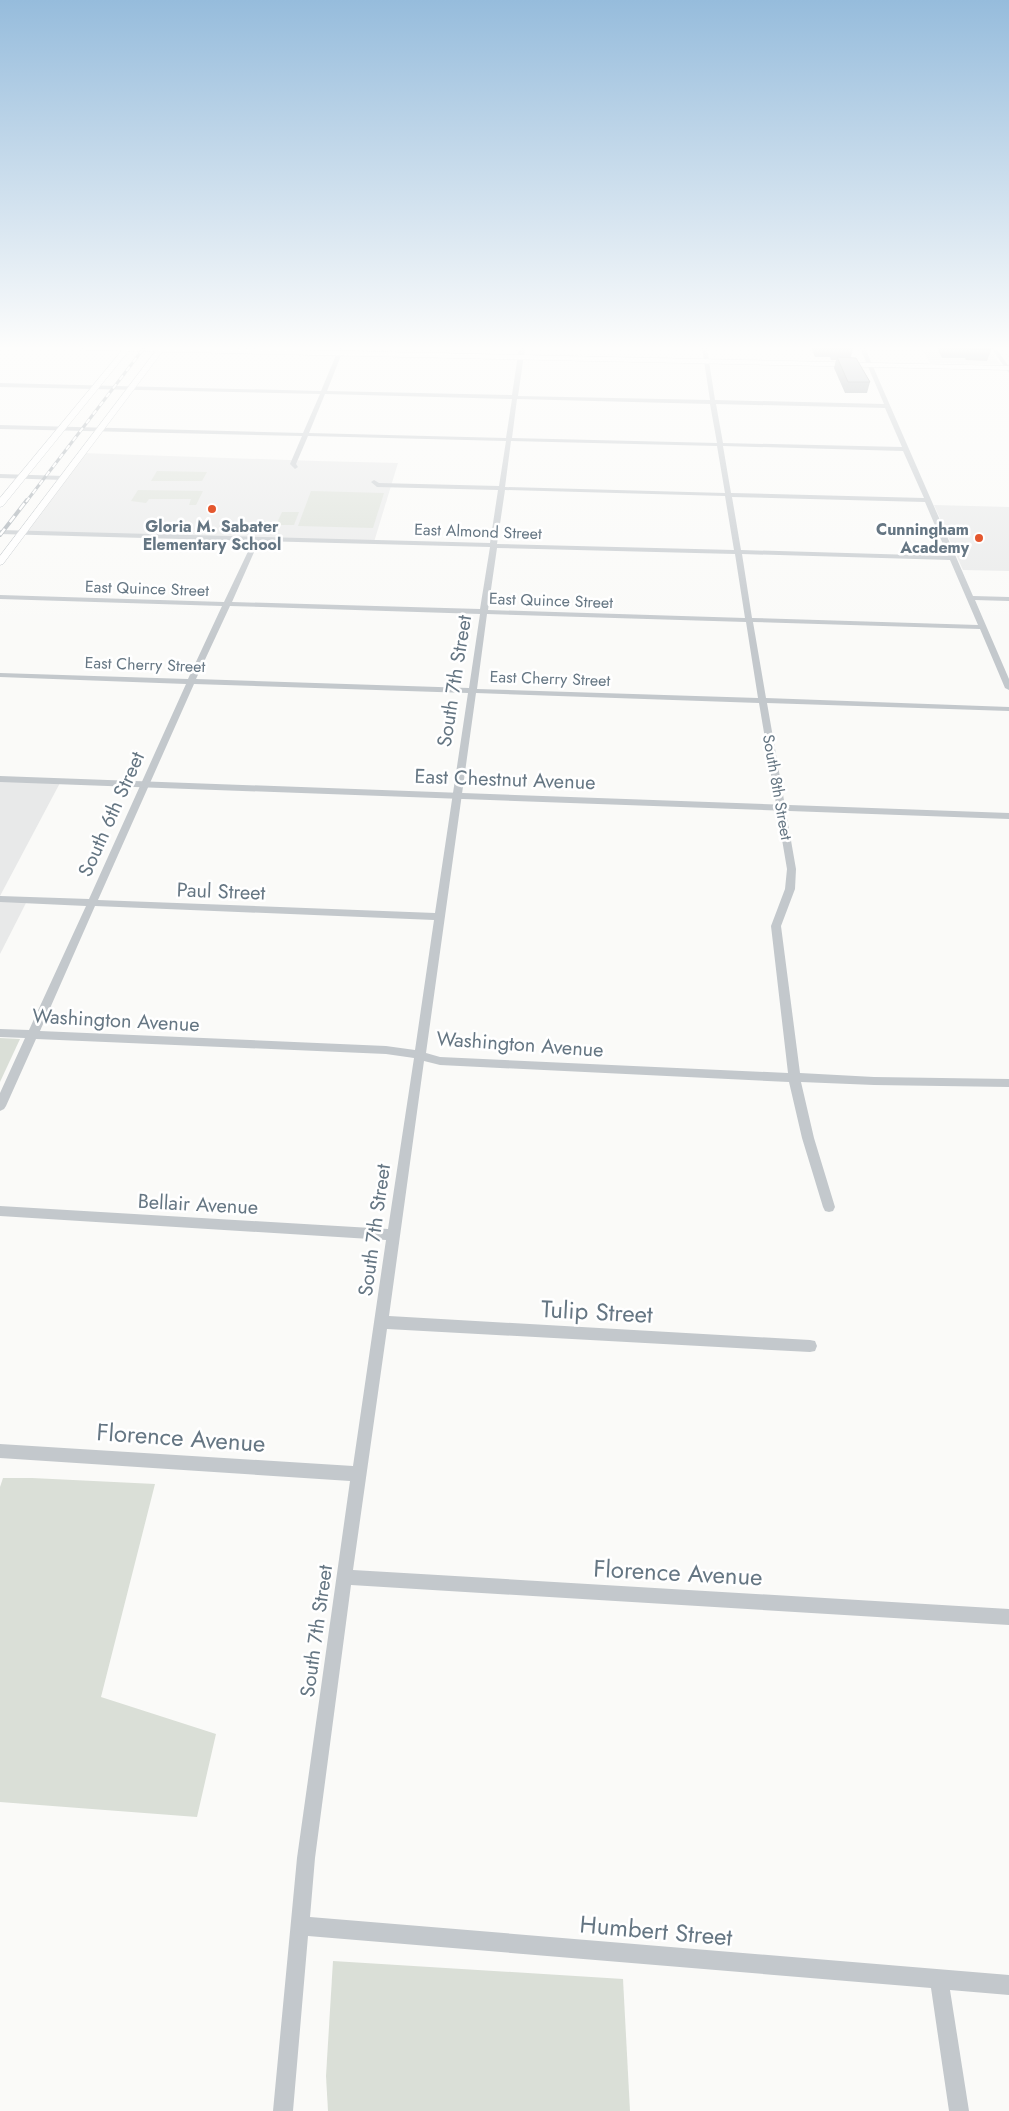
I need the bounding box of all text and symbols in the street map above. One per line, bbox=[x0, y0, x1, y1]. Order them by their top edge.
marker: Gloria M. Sabater Elementary School bbox=[206, 503, 218, 515]
place label: Gloria M. Sabater Elementary School bbox=[143, 515, 281, 556]
street label: East Almond Street bbox=[414, 518, 542, 545]
place label: Cunningham Academy bbox=[876, 518, 970, 559]
marker: Cunningham Academy bbox=[973, 532, 985, 544]
street label: East Quince Street bbox=[85, 575, 210, 602]
street label: East Quince Street bbox=[489, 587, 614, 614]
street label: South 7th Street bbox=[430, 613, 479, 749]
street label: East Cherry Street bbox=[84, 651, 206, 678]
street label: East Cherry Street bbox=[489, 665, 611, 692]
street label: South 8th Street bbox=[757, 732, 798, 842]
street label: South 6th Street bbox=[71, 747, 152, 881]
street label: East Chestnut Avenue bbox=[414, 762, 596, 797]
street label: Paul Street bbox=[176, 875, 266, 908]
street label: Washington Avenue bbox=[32, 1002, 200, 1039]
street label: Washington Avenue bbox=[435, 1024, 605, 1065]
street label: South 7th Street bbox=[351, 1162, 398, 1298]
street label: Bellair Avenue bbox=[137, 1187, 259, 1222]
street label: Tulip Street bbox=[540, 1291, 654, 1332]
street label: Florence Avenue bbox=[95, 1414, 267, 1461]
street label: Florence Avenue bbox=[593, 1551, 763, 1594]
street label: South 7th Street bbox=[293, 1563, 340, 1699]
street label: Humbert Street bbox=[578, 1906, 734, 1955]

